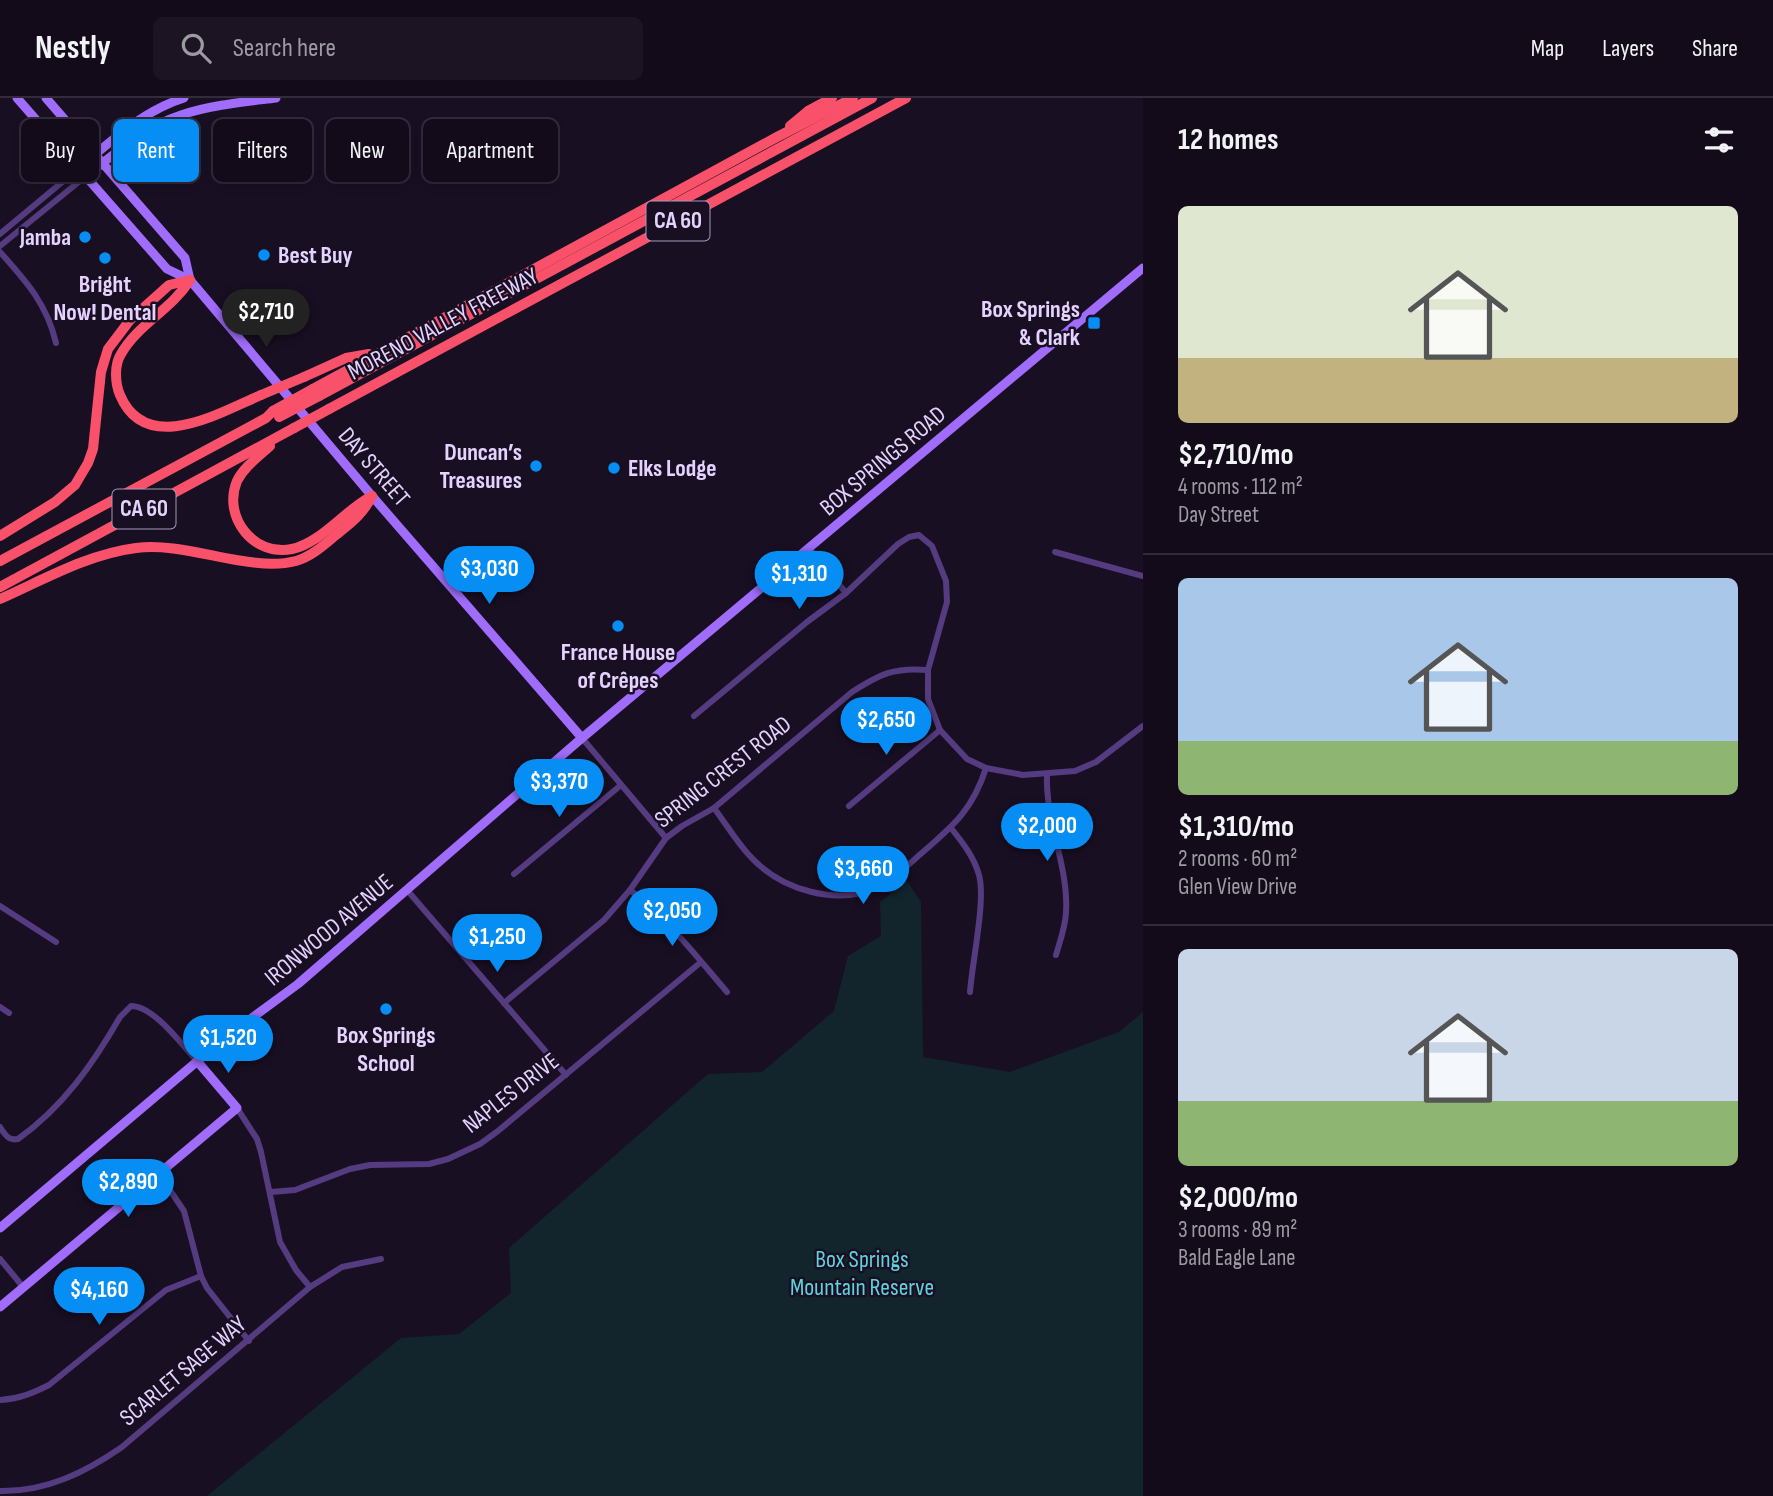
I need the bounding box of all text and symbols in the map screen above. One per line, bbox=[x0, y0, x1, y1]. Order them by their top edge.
search box bbox=[153, 17, 643, 80]
text: Nestly bbox=[35, 28, 111, 68]
icon: search bbox=[177, 29, 215, 67]
text: Search here bbox=[233, 33, 336, 64]
text: Map bbox=[1531, 34, 1564, 63]
text: Layers bbox=[1602, 34, 1654, 63]
text: Share bbox=[1692, 34, 1738, 63]
chip: Buy bbox=[21, 119, 99, 182]
chip: Rent bbox=[113, 119, 199, 182]
chip: Filters bbox=[213, 119, 312, 182]
chip: New bbox=[326, 119, 409, 182]
chip: Apartment bbox=[423, 119, 558, 182]
icon: filters bbox=[1700, 121, 1738, 159]
text: 12 homes bbox=[1178, 122, 1279, 158]
road number: CA 60 bbox=[646, 202, 710, 240]
place label: Jamba bbox=[19, 223, 71, 252]
marker: Jamba bbox=[77, 229, 93, 245]
place label: Best Buy bbox=[278, 241, 352, 270]
marker: Best Buy bbox=[256, 247, 272, 263]
marker: Bright Now! Dental bbox=[97, 250, 113, 266]
icon: home bbox=[1395, 252, 1521, 378]
street label: MORENO VALLEY FREEWAY bbox=[343, 262, 543, 386]
place label: Bright Now! Dental bbox=[54, 270, 156, 327]
pin: $2,710 bbox=[209, 289, 323, 349]
place label: Box Springs & Clark bbox=[981, 295, 1080, 352]
text: $2,710 bbox=[238, 298, 294, 326]
marker: Box Springs & Clark bbox=[1086, 315, 1102, 331]
street label: BOX SPRINGS ROAD bbox=[814, 400, 952, 522]
street label: DAY STREET bbox=[332, 422, 416, 513]
text: $2,710/mo bbox=[1178, 437, 1294, 473]
place label: Duncan’s Treasures bbox=[439, 438, 522, 495]
place label: Elks Lodge bbox=[628, 454, 716, 483]
marker: Duncan’s Treasures bbox=[528, 458, 544, 474]
marker: Elks Lodge bbox=[606, 460, 622, 476]
text: 4 rooms · 112 m² bbox=[1178, 473, 1303, 501]
road number: CA 60 bbox=[113, 490, 176, 528]
text: Day Street bbox=[1178, 501, 1259, 529]
pin: $3,030 bbox=[432, 546, 546, 606]
pin: $1,310 bbox=[742, 552, 856, 611]
text: $3,030 bbox=[459, 555, 519, 583]
text: $1,310 bbox=[771, 560, 827, 588]
marker: France House of Crêpes bbox=[610, 618, 626, 634]
icon: home bbox=[1395, 624, 1521, 750]
place label: France House of Crêpes bbox=[561, 638, 675, 695]
pin: $2,650 bbox=[829, 698, 943, 757]
text: $2,650 bbox=[857, 706, 915, 734]
street label: SPRING CREST ROAD bbox=[649, 710, 797, 834]
pin: $3,370 bbox=[502, 760, 616, 819]
text: $3,370 bbox=[530, 768, 588, 796]
pin: $2,000 bbox=[990, 804, 1104, 863]
text: $1,310/mo bbox=[1178, 809, 1294, 845]
text: $2,000 bbox=[1017, 812, 1077, 840]
text: 2 rooms · 60 m² bbox=[1178, 845, 1297, 873]
pin: $3,660 bbox=[806, 846, 920, 906]
text: $3,660 bbox=[833, 855, 893, 883]
street label: IRONWOOD AVENUE bbox=[259, 868, 399, 992]
text: Glen View Drive bbox=[1178, 873, 1297, 901]
pin: $2,050 bbox=[615, 888, 729, 948]
text: $2,050 bbox=[643, 897, 701, 925]
pin: $1,250 bbox=[440, 914, 554, 974]
text: $1,250 bbox=[468, 923, 526, 951]
icon: home bbox=[1395, 995, 1521, 1121]
marker: Box Springs School bbox=[378, 1001, 394, 1017]
pin: $1,520 bbox=[171, 1016, 285, 1075]
place label: Box Springs School bbox=[337, 1021, 435, 1078]
text: $1,520 bbox=[199, 1024, 257, 1052]
street label: NAPLES DRIVE bbox=[457, 1047, 565, 1139]
pin: $2,890 bbox=[71, 1160, 185, 1219]
text: $2,890 bbox=[98, 1168, 158, 1196]
text: $2,000/mo bbox=[1178, 1180, 1298, 1216]
text: 3 rooms · 89 m² bbox=[1178, 1216, 1297, 1244]
text: Bald Eagle Lane bbox=[1178, 1244, 1295, 1272]
park label: Box Springs Mountain Reserve bbox=[790, 1245, 934, 1302]
pin: $4,160 bbox=[42, 1268, 156, 1327]
text: $4,160 bbox=[70, 1276, 128, 1304]
street label: SCARLET SAGE WAY bbox=[114, 1310, 252, 1432]

